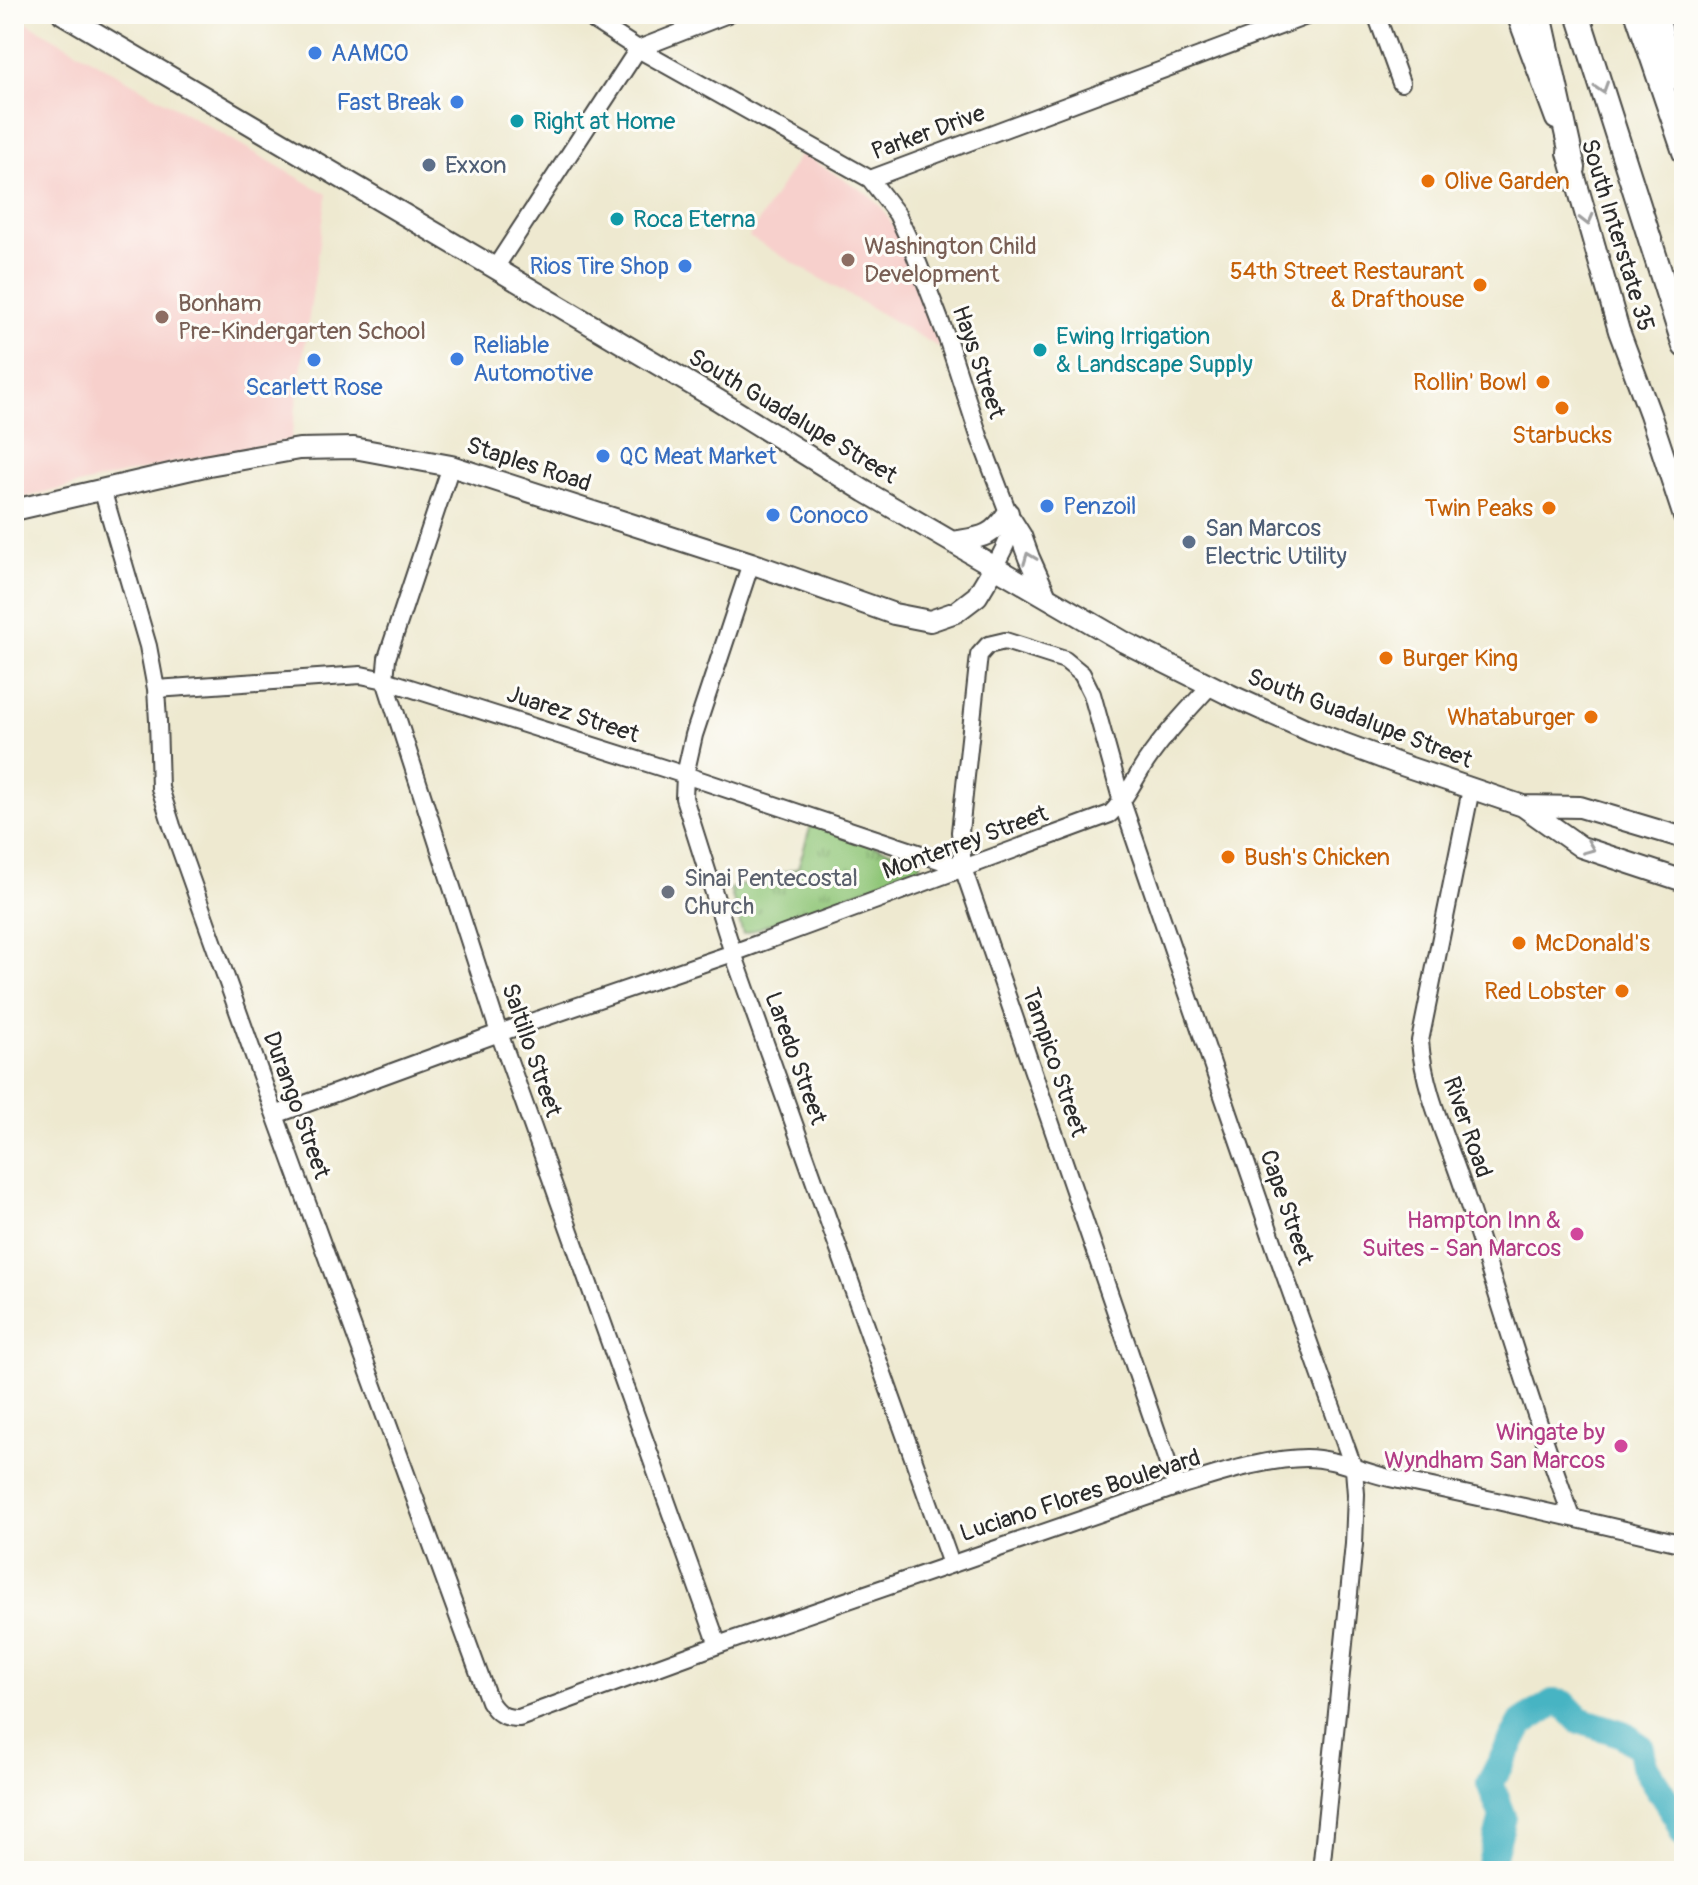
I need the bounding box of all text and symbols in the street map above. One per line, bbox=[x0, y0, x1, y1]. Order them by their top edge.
place label: AAMCO bbox=[331, 39, 409, 68]
marker: AAMCO bbox=[306, 44, 324, 62]
one-way arrow bbox=[1593, 81, 1609, 95]
place label: Fast Break bbox=[337, 88, 441, 117]
marker: Fast Break bbox=[448, 93, 466, 111]
street label: Parker Drive bbox=[867, 98, 989, 166]
place label: Right at Home bbox=[533, 107, 676, 136]
marker: Right at Home bbox=[508, 112, 526, 130]
street label: South Interstate 35 bbox=[1575, 136, 1661, 335]
place label: Exxon bbox=[445, 151, 507, 180]
marker: Exxon bbox=[420, 156, 438, 174]
place label: Olive Garden bbox=[1444, 167, 1570, 196]
marker: Olive Garden bbox=[1419, 172, 1437, 190]
place label: Roca Eterna bbox=[633, 205, 756, 234]
marker: Roca Eterna bbox=[608, 210, 626, 228]
one-way arrow bbox=[1577, 213, 1594, 227]
place label: Washington Child Development bbox=[864, 232, 1037, 289]
marker: Washington Child Development bbox=[839, 251, 857, 269]
place label: Rios Tire Shop bbox=[530, 252, 669, 281]
marker: Rios Tire Shop bbox=[676, 257, 694, 275]
place label: 54th Street Restaurant & Drafthouse bbox=[1230, 257, 1464, 314]
marker: 54th Street Restaurant & Drafthouse bbox=[1471, 276, 1489, 294]
place label: Bonham Pre-Kindergarten School bbox=[178, 289, 426, 346]
street label: Hays Street bbox=[946, 302, 1011, 423]
marker: Bonham Pre-Kindergarten School bbox=[153, 308, 171, 326]
place label: Ewing Irrigation & Landscape Supply bbox=[1056, 322, 1253, 379]
place label: Reliable Automotive bbox=[473, 331, 593, 388]
marker: Ewing Irrigation & Landscape Supply bbox=[1031, 341, 1049, 359]
street label: South Guadalupe Street bbox=[683, 343, 903, 490]
marker: Reliable Automotive bbox=[448, 350, 466, 368]
marker: Scarlett Rose bbox=[305, 351, 323, 369]
place label: Rollin' Bowl bbox=[1413, 368, 1527, 397]
place label: Scarlett Rose bbox=[245, 373, 383, 402]
marker: Rollin' Bowl bbox=[1534, 373, 1552, 391]
marker: Starbucks bbox=[1553, 399, 1571, 417]
place label: Starbucks bbox=[1512, 421, 1612, 450]
street label: Staples Road bbox=[463, 431, 595, 498]
place label: QC Meat Market bbox=[619, 442, 777, 471]
marker: QC Meat Market bbox=[594, 447, 612, 465]
place label: Penzoil bbox=[1063, 492, 1137, 521]
place label: Twin Peaks bbox=[1424, 494, 1533, 523]
marker: Penzoil bbox=[1038, 497, 1056, 515]
marker: Twin Peaks bbox=[1540, 499, 1558, 517]
place label: Conoco bbox=[789, 501, 869, 530]
marker: Conoco bbox=[764, 506, 782, 524]
place label: San Marcos Electric Utility bbox=[1205, 514, 1347, 571]
marker: San Marcos Electric Utility bbox=[1180, 533, 1198, 551]
one-way arrow bbox=[1022, 552, 1039, 566]
place label: Burger King bbox=[1402, 644, 1518, 673]
marker: Burger King bbox=[1377, 649, 1395, 667]
street label: South Guadalupe Street bbox=[1243, 662, 1477, 775]
street label: Juarez Street bbox=[503, 679, 643, 750]
place label: Whataburger bbox=[1447, 703, 1575, 732]
marker: Whataburger bbox=[1582, 708, 1600, 726]
street label: Monterrey Street bbox=[879, 799, 1052, 886]
one-way arrow bbox=[1581, 838, 1595, 855]
place label: Bush's Chicken bbox=[1244, 843, 1390, 872]
marker: Bush's Chicken bbox=[1219, 848, 1237, 866]
place label: Sinai Pentecostal Church bbox=[684, 864, 858, 921]
marker: Sinai Pentecostal Church bbox=[659, 883, 677, 901]
place label: McDonald's bbox=[1535, 929, 1650, 958]
marker: McDonald's bbox=[1510, 934, 1528, 952]
place label: Red Lobster bbox=[1484, 977, 1606, 1006]
street label: Saltillo Street bbox=[495, 980, 568, 1121]
marker: Red Lobster bbox=[1613, 982, 1631, 1000]
street label: Tampico Street bbox=[1016, 984, 1094, 1141]
street label: Laredo Street bbox=[758, 988, 833, 1129]
street label: Durango Street bbox=[256, 1028, 337, 1183]
street label: River Road bbox=[1437, 1073, 1498, 1182]
street label: Cape Street bbox=[1253, 1146, 1320, 1269]
place label: Hampton Inn & Suites - San Marcos bbox=[1362, 1206, 1561, 1263]
marker: Hampton Inn & Suites - San Marcos bbox=[1568, 1225, 1586, 1243]
place label: Wingate by Wyndham San Marcos bbox=[1384, 1418, 1605, 1475]
marker: Wingate by Wyndham San Marcos bbox=[1612, 1437, 1630, 1455]
street label: Luciano Flores Boulevard bbox=[956, 1443, 1204, 1548]

